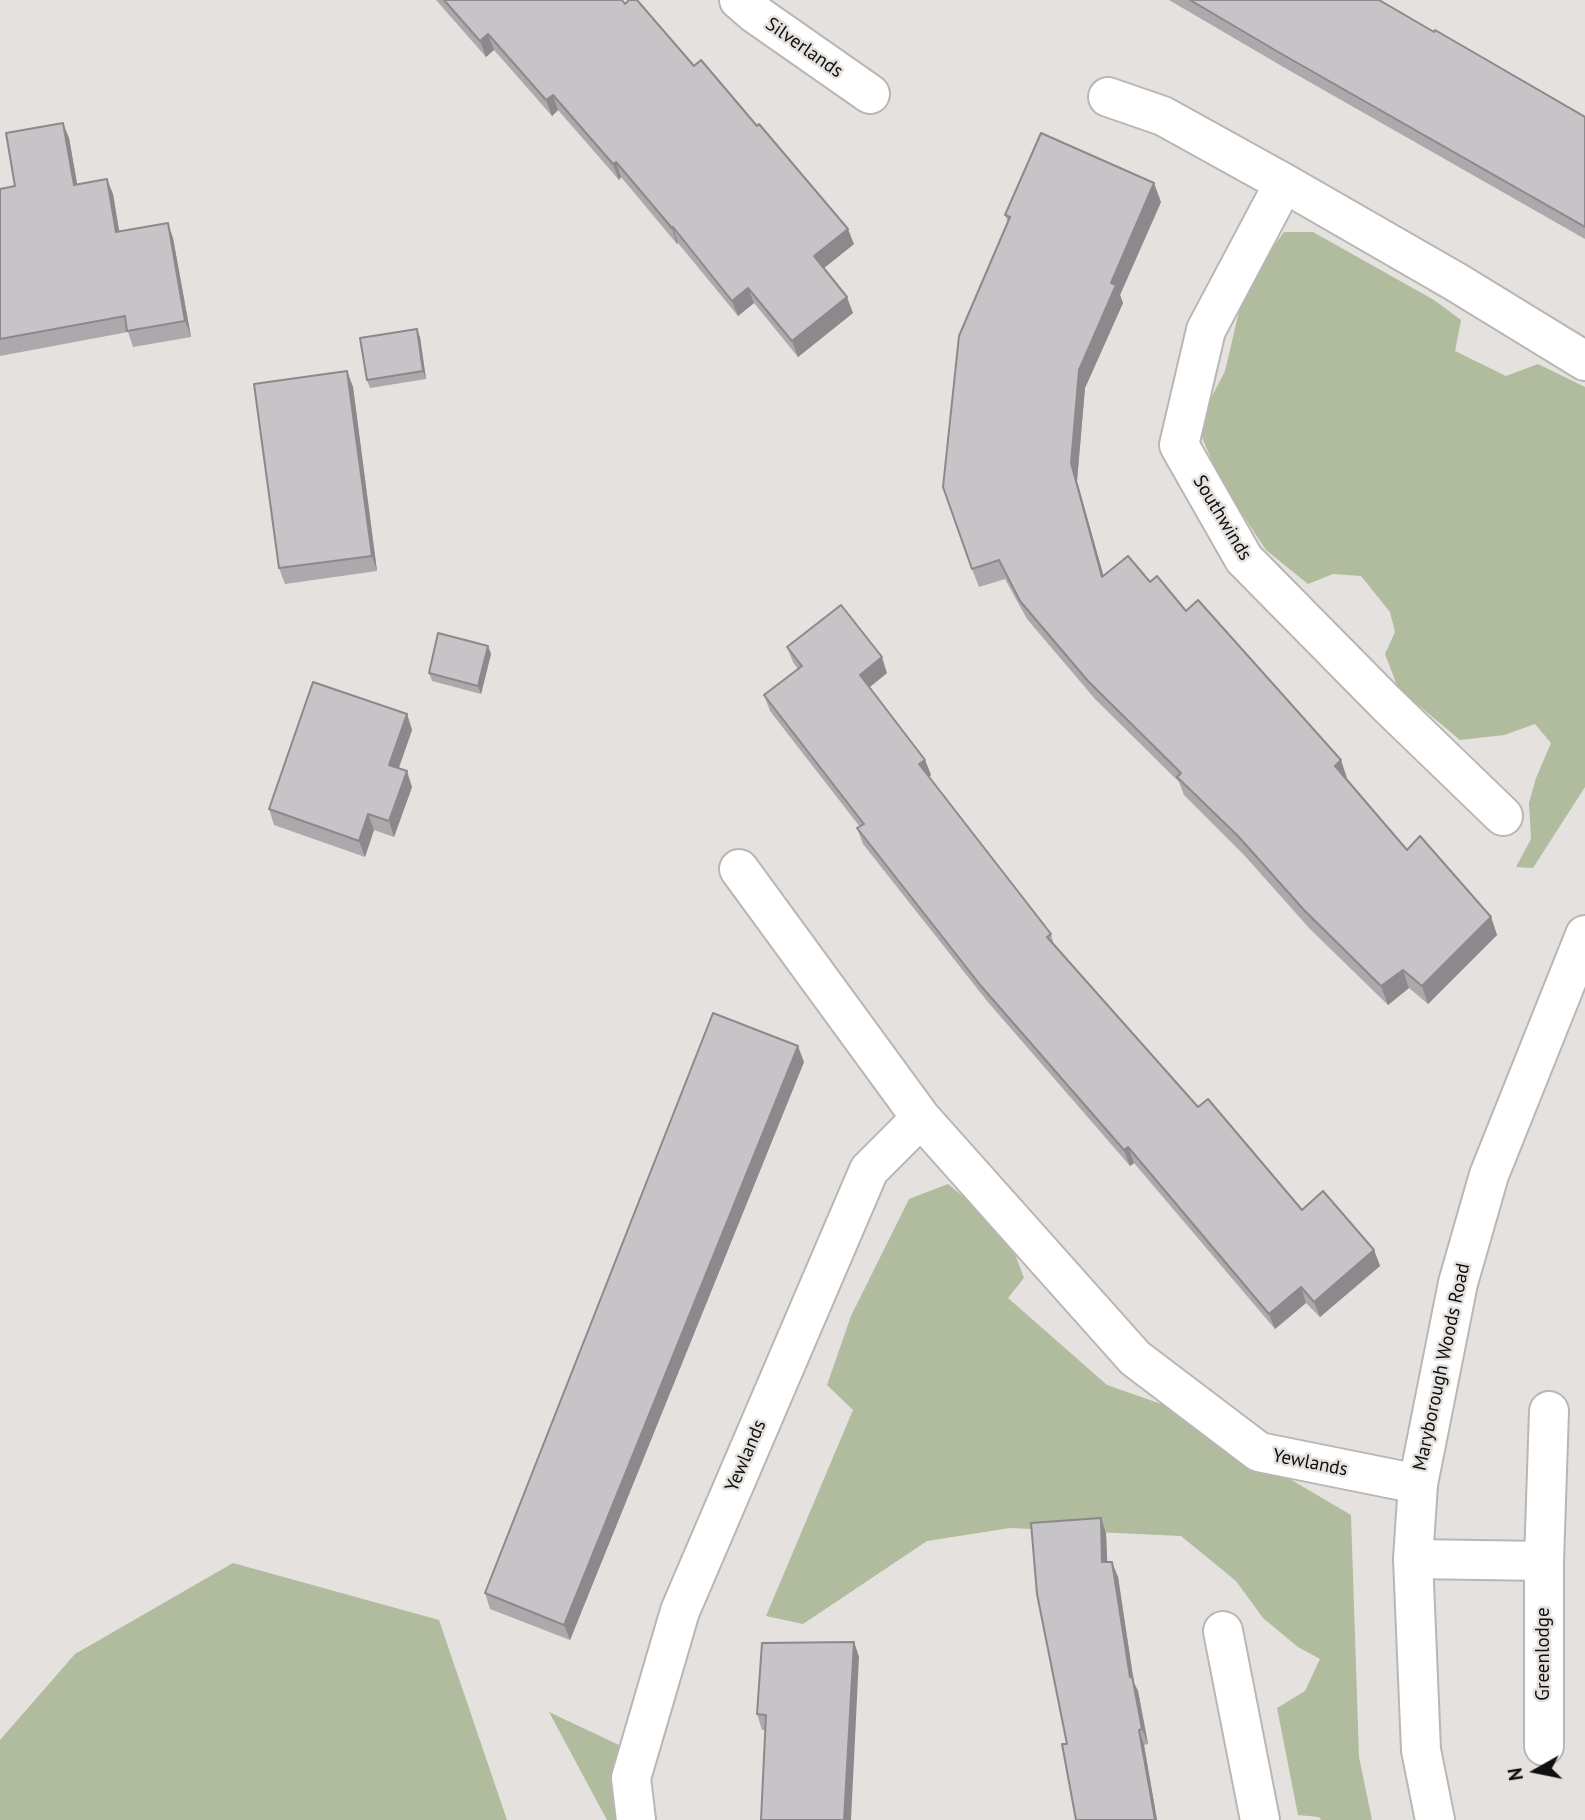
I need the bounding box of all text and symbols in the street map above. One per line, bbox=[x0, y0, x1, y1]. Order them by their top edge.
street label: Silverlands bbox=[761, 13, 847, 83]
street label: Southwinds bbox=[1188, 471, 1256, 565]
street label: Maryborough Woods Road bbox=[1409, 1261, 1475, 1473]
street label: Yewlands bbox=[721, 1417, 771, 1495]
street label: Yewlands bbox=[1271, 1445, 1349, 1481]
street label: Greenlodge bbox=[1533, 1607, 1555, 1701]
north arrow bbox=[1501, 1736, 1571, 1806]
text: N bbox=[1502, 1766, 1528, 1782]

